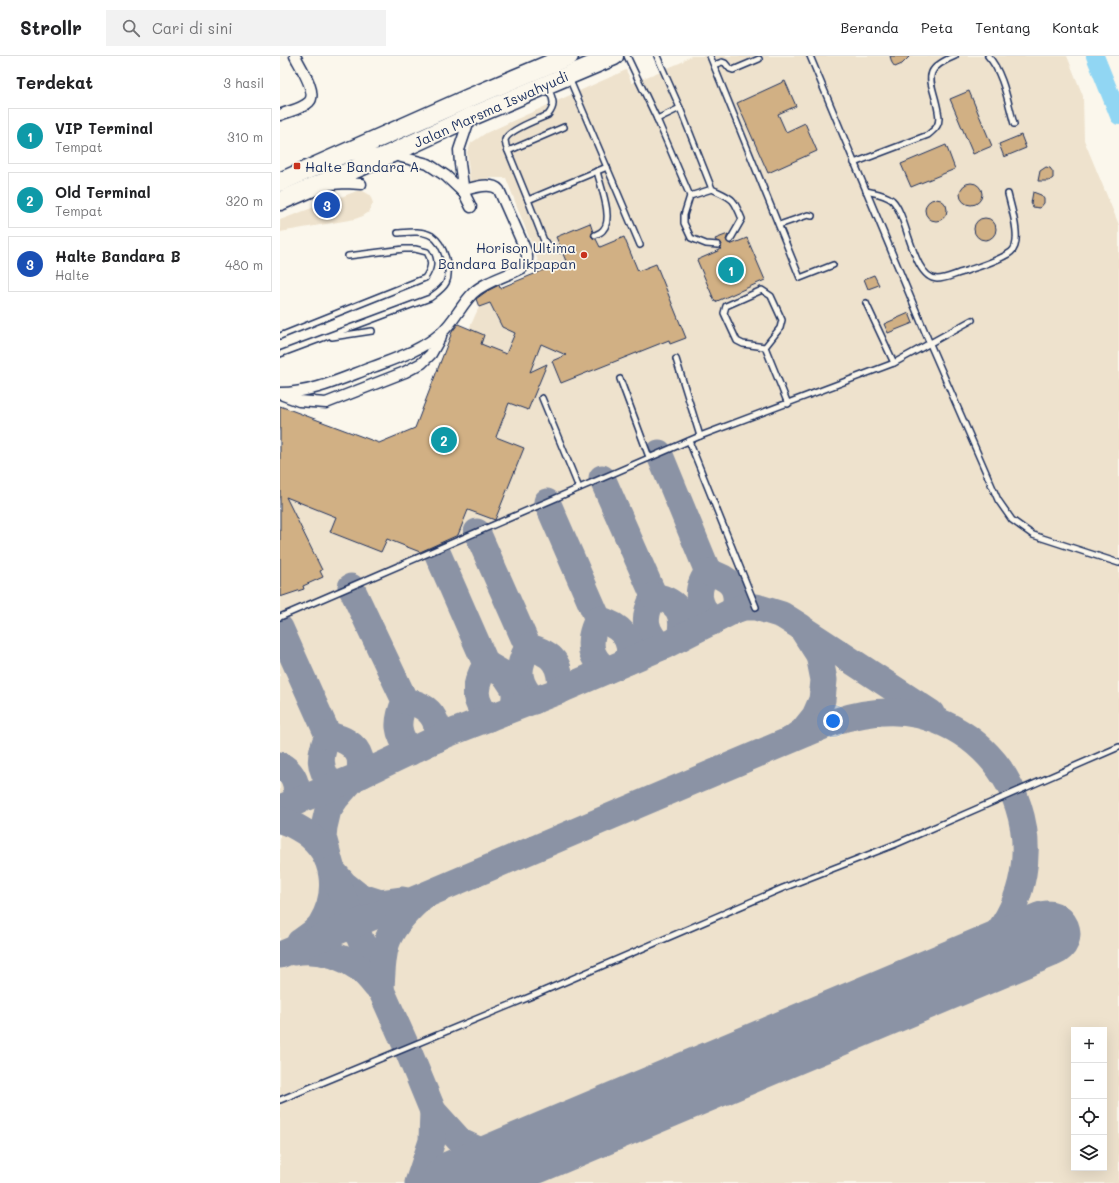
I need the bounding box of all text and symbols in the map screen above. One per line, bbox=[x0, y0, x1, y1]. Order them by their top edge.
search box bbox=[106, 10, 386, 46]
text: Strollr bbox=[20, 15, 82, 40]
icon: search bbox=[120, 17, 142, 39]
text: Cari di sini bbox=[152, 18, 233, 38]
text: Beranda bbox=[841, 18, 899, 37]
text: Peta bbox=[921, 18, 953, 37]
text: Tentang bbox=[975, 18, 1030, 37]
text: Kontak bbox=[1052, 18, 1099, 37]
street label: Jalan Marsma Iswahyudi bbox=[411, 66, 571, 152]
text: Terdekat bbox=[16, 71, 93, 93]
text: 3 hasil bbox=[223, 74, 264, 91]
text: VIP Terminal bbox=[55, 118, 153, 138]
text: 1 bbox=[27, 128, 33, 145]
text: 310 m bbox=[227, 128, 263, 145]
text: Tempat bbox=[55, 138, 103, 155]
place label: Halte Bandara A bbox=[305, 157, 419, 176]
marker: Halte Bandara A bbox=[292, 161, 302, 171]
text: Old Terminal bbox=[55, 182, 151, 202]
pin: 3 bbox=[314, 190, 340, 220]
text: 2 bbox=[26, 192, 34, 209]
text: 320 m bbox=[226, 192, 263, 209]
text: Tempat bbox=[55, 202, 103, 219]
place label: Horison Ultima Bandara Balikpapan bbox=[438, 238, 576, 273]
text: Halte Bandara B bbox=[55, 246, 181, 266]
marker: Horison Ultima Bandara Balikpapan bbox=[579, 250, 589, 260]
pin: 1 bbox=[718, 255, 744, 285]
text: 3 bbox=[26, 256, 34, 273]
text: 480 m bbox=[225, 256, 263, 273]
text: Halte bbox=[55, 266, 89, 283]
pin: 2 bbox=[431, 425, 457, 455]
your location bbox=[823, 711, 843, 731]
map controls bbox=[1071, 1027, 1107, 1171]
button: + bbox=[1071, 1027, 1107, 1063]
button: − bbox=[1071, 1063, 1107, 1099]
button: locate bbox=[1071, 1099, 1107, 1135]
button: layers bbox=[1071, 1135, 1107, 1171]

